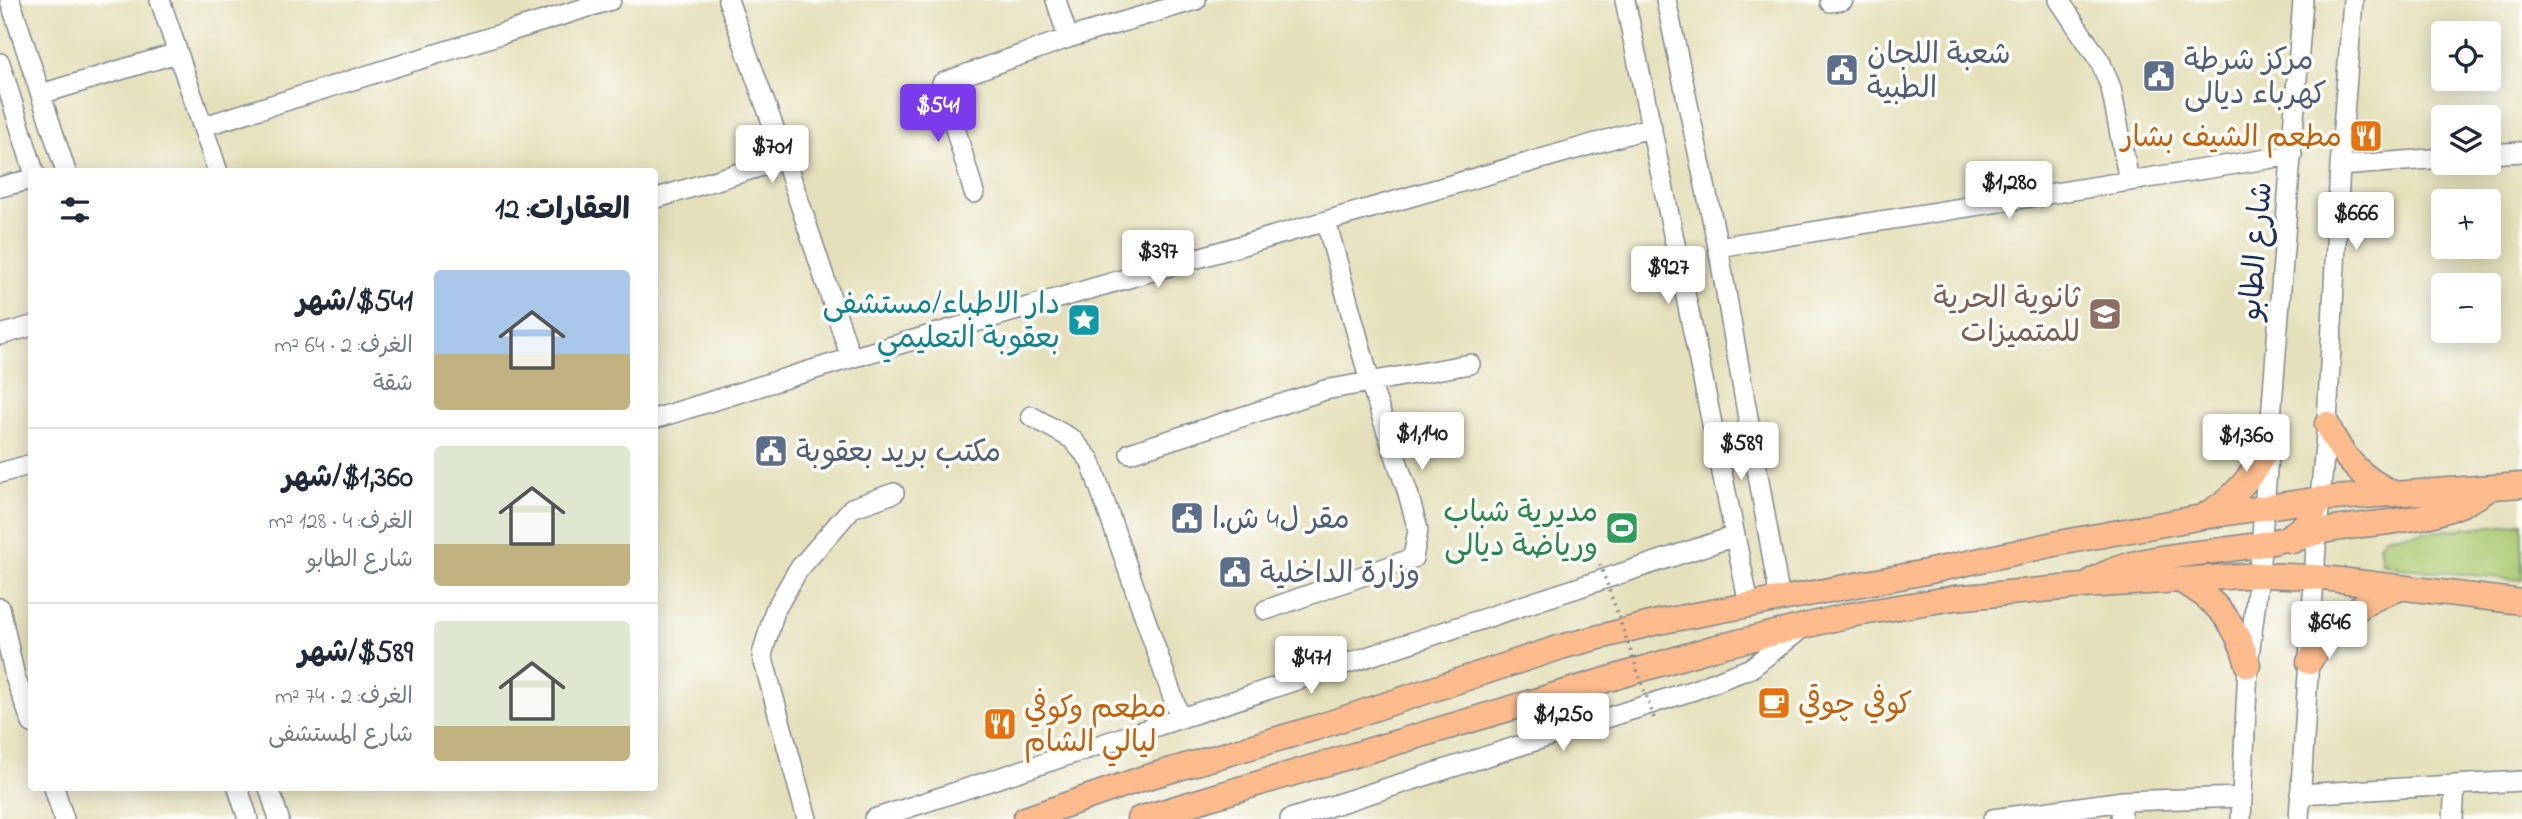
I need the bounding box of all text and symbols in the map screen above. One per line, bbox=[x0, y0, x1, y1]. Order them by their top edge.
map controls bbox=[2431, 21, 2501, 343]
button: locate bbox=[2431, 21, 2501, 91]
place label: شعبة اللجان الطبية bbox=[1867, 34, 2011, 112]
place label: مركز شرطة كهرباء ديالى bbox=[2184, 40, 2327, 118]
public building icon: شعبة اللجان الطبية bbox=[1823, 51, 1861, 89]
public building icon: مركز شرطة كهرباء ديالى bbox=[2140, 57, 2178, 95]
pin: $541 bbox=[897, 85, 979, 144]
text: $541 bbox=[916, 90, 960, 123]
button: layers bbox=[2431, 105, 2501, 175]
place label: مطعم الشيف بشار bbox=[2118, 117, 2342, 161]
restaurant icon: مطعم الشيف بشار bbox=[2347, 117, 2385, 155]
pin: $701 bbox=[731, 125, 813, 185]
text: $701 bbox=[752, 131, 792, 164]
pin: $1,280 bbox=[1952, 162, 2066, 221]
text: $1,280 bbox=[1981, 167, 2037, 200]
street label: شارع الطابو bbox=[2230, 180, 2286, 324]
text: العقارات: 12 bbox=[495, 189, 630, 233]
button: + bbox=[2431, 189, 2501, 259]
icon: filters bbox=[56, 191, 94, 229]
pin: $666 bbox=[2315, 192, 2397, 252]
text: $666 bbox=[2334, 198, 2378, 231]
pin: $397 bbox=[1117, 230, 1199, 290]
text: $397 bbox=[1138, 236, 1178, 269]
pin: $927 bbox=[1627, 246, 1709, 306]
text: $927 bbox=[1647, 252, 1689, 285]
button: − bbox=[2431, 273, 2501, 343]
place label: ثانوية الحرية للمتميزات bbox=[1934, 278, 2081, 356]
text: $541/شهر bbox=[297, 281, 413, 325]
place label: دار الاطباء/مستشفى بعقوبة التعليمي bbox=[822, 284, 1060, 363]
school or university icon: ثانوية الحرية للمتميزات bbox=[2086, 295, 2124, 333]
icon: home bbox=[490, 298, 574, 382]
place icon: دار الاطباء/مستشفى بعقوبة التعليمي bbox=[1065, 301, 1103, 339]
text: الغرف: 2 · 64 m² bbox=[274, 330, 413, 363]
text: شقة bbox=[373, 368, 413, 401]
pin: $1,140 bbox=[1365, 412, 1479, 472]
pin: $1,360 bbox=[2189, 414, 2303, 474]
text: $1,140 bbox=[1396, 418, 1448, 451]
text: $1,360 bbox=[2219, 420, 2273, 453]
pin: $589 bbox=[1700, 422, 1782, 482]
text: $589 bbox=[1720, 428, 1762, 461]
public building icon: مكتب بريد بعقوبة bbox=[752, 432, 790, 470]
place label: مكتب بريد بعقوبة bbox=[796, 432, 1001, 476]
text: $1,360/شهر bbox=[282, 457, 413, 501]
icon: home bbox=[490, 474, 574, 558]
place label: مديرية شباب ورياضة ديالى bbox=[1443, 492, 1598, 570]
public building icon: مقر ل4 ش.ا bbox=[1168, 499, 1206, 537]
place label: مقر ل4 ش.ا bbox=[1212, 499, 1350, 543]
text: الغرف: 4 · 128 m² bbox=[269, 506, 413, 539]
sports icon: مديرية شباب ورياضة ديالى bbox=[1603, 509, 1641, 547]
text: شارع الطابو bbox=[306, 544, 413, 577]
public building icon: وزارة الداخلية bbox=[1216, 553, 1254, 591]
place label: وزارة الداخلية bbox=[1260, 553, 1420, 597]
pin: $646 bbox=[2288, 602, 2370, 661]
text: $646 bbox=[2307, 607, 2351, 640]
text: $589/شهر bbox=[298, 632, 413, 676]
pin: $471 bbox=[1270, 636, 1352, 696]
text: $471 bbox=[1291, 642, 1331, 675]
icon: home bbox=[490, 649, 574, 733]
text: الغرف: 2 · 74 m² bbox=[275, 681, 413, 714]
cafe icon: كوفي چوقي bbox=[1755, 684, 1793, 722]
place label: كوفي چوقي bbox=[1798, 684, 1912, 728]
place label: مطعم وكوفي ليالي الشام bbox=[1024, 688, 1167, 767]
pin: $1,250 bbox=[1506, 694, 1620, 753]
text: $1,250 bbox=[1533, 699, 1593, 732]
restaurant icon: مطعم وكوفي ليالي الشام bbox=[981, 705, 1019, 743]
text: شارع المستشفى bbox=[268, 719, 413, 752]

